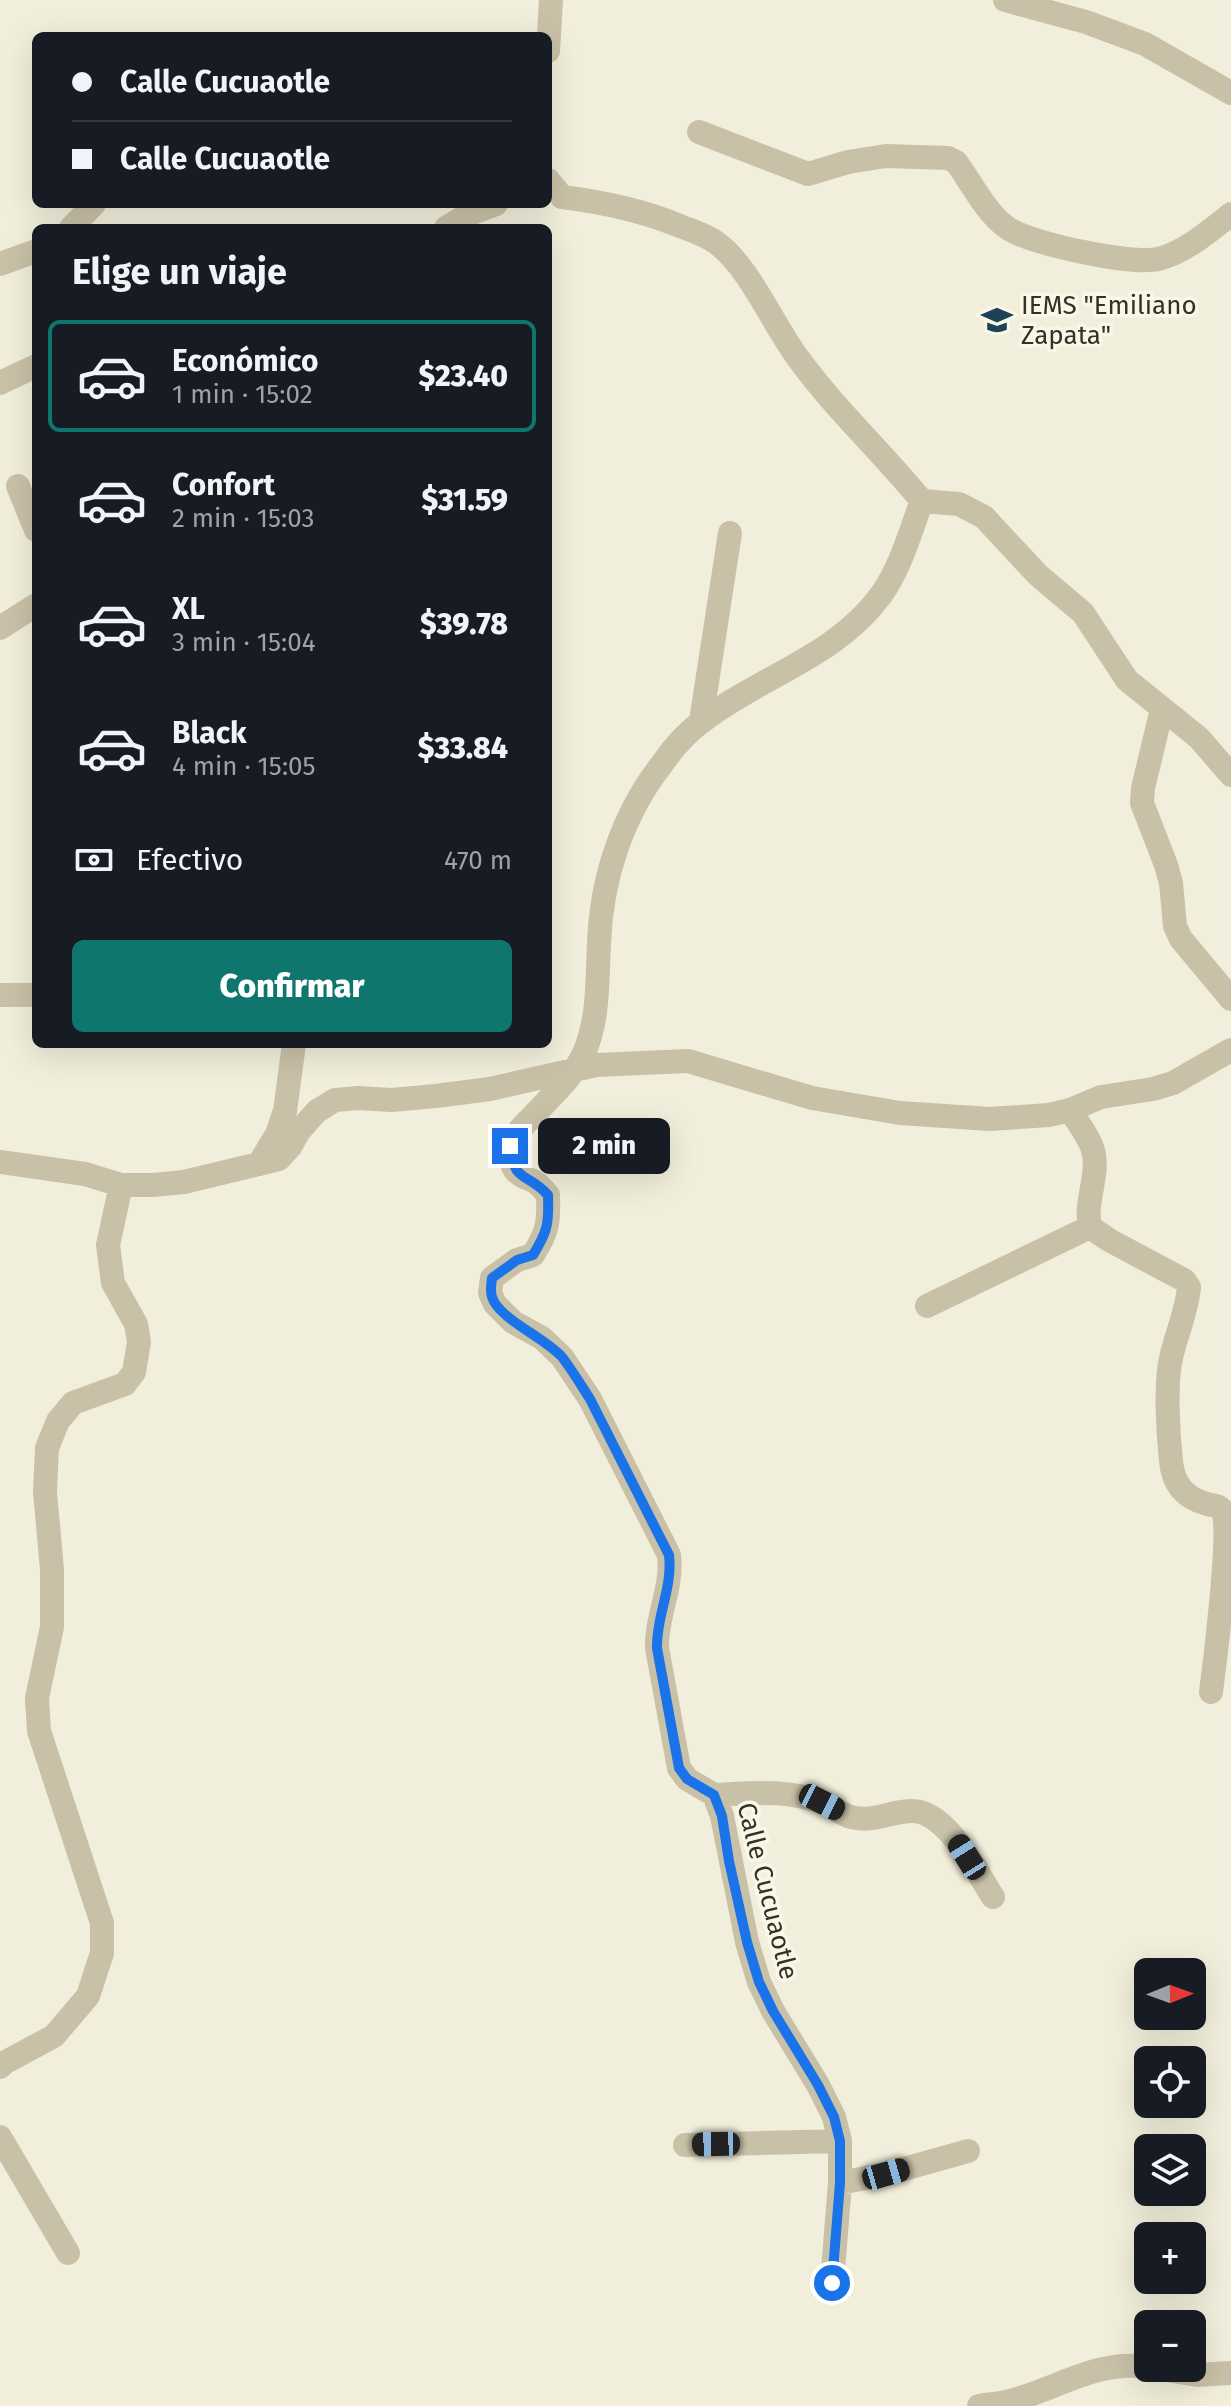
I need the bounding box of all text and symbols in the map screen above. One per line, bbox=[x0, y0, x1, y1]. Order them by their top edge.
text: Calle Cucuaotle bbox=[120, 64, 330, 100]
text: Calle Cucuaotle bbox=[120, 141, 330, 177]
text: Elige un viaje bbox=[72, 250, 287, 294]
place label: IEMS "Emiliano Zapata" bbox=[1021, 290, 1197, 351]
school or university icon: IEMS "Emiliano Zapata" bbox=[980, 303, 1014, 337]
icon: car bbox=[76, 340, 148, 412]
text: Económico bbox=[172, 343, 318, 379]
text: $23.40 bbox=[419, 358, 508, 394]
text: 1 min · 15:02 bbox=[172, 379, 313, 410]
icon: car bbox=[76, 464, 148, 536]
text: Confort bbox=[172, 467, 275, 503]
text: $31.59 bbox=[421, 482, 508, 518]
text: 2 min · 15:03 bbox=[172, 503, 314, 534]
icon: car bbox=[76, 588, 148, 660]
text: XL bbox=[172, 591, 205, 627]
text: $39.78 bbox=[420, 606, 508, 642]
text: 3 min · 15:04 bbox=[172, 627, 316, 658]
icon: car bbox=[76, 712, 148, 784]
text: Black bbox=[172, 715, 247, 751]
text: $33.84 bbox=[418, 730, 508, 766]
text: 4 min · 15:05 bbox=[172, 751, 316, 782]
icon: cash bbox=[72, 838, 116, 882]
text: Efectivo bbox=[136, 842, 243, 878]
text: 470 m bbox=[444, 845, 512, 876]
button: Confirmar bbox=[72, 940, 512, 1032]
callout: 2 min bbox=[538, 1118, 670, 1174]
route end bbox=[492, 1128, 528, 1164]
text: 2 min bbox=[572, 1130, 636, 1161]
car bbox=[795, 1780, 849, 1824]
street label: Calle Cucuaotle bbox=[731, 1800, 804, 1983]
car bbox=[944, 1830, 990, 1884]
north arrow bbox=[1134, 1958, 1206, 2030]
map controls bbox=[1134, 1958, 1206, 2382]
button: locate bbox=[1134, 2046, 1206, 2118]
car bbox=[692, 2132, 740, 2156]
button: layers bbox=[1134, 2134, 1206, 2206]
car bbox=[860, 2156, 912, 2192]
button: + bbox=[1134, 2222, 1206, 2294]
route start bbox=[814, 2265, 850, 2301]
button: − bbox=[1134, 2310, 1206, 2382]

